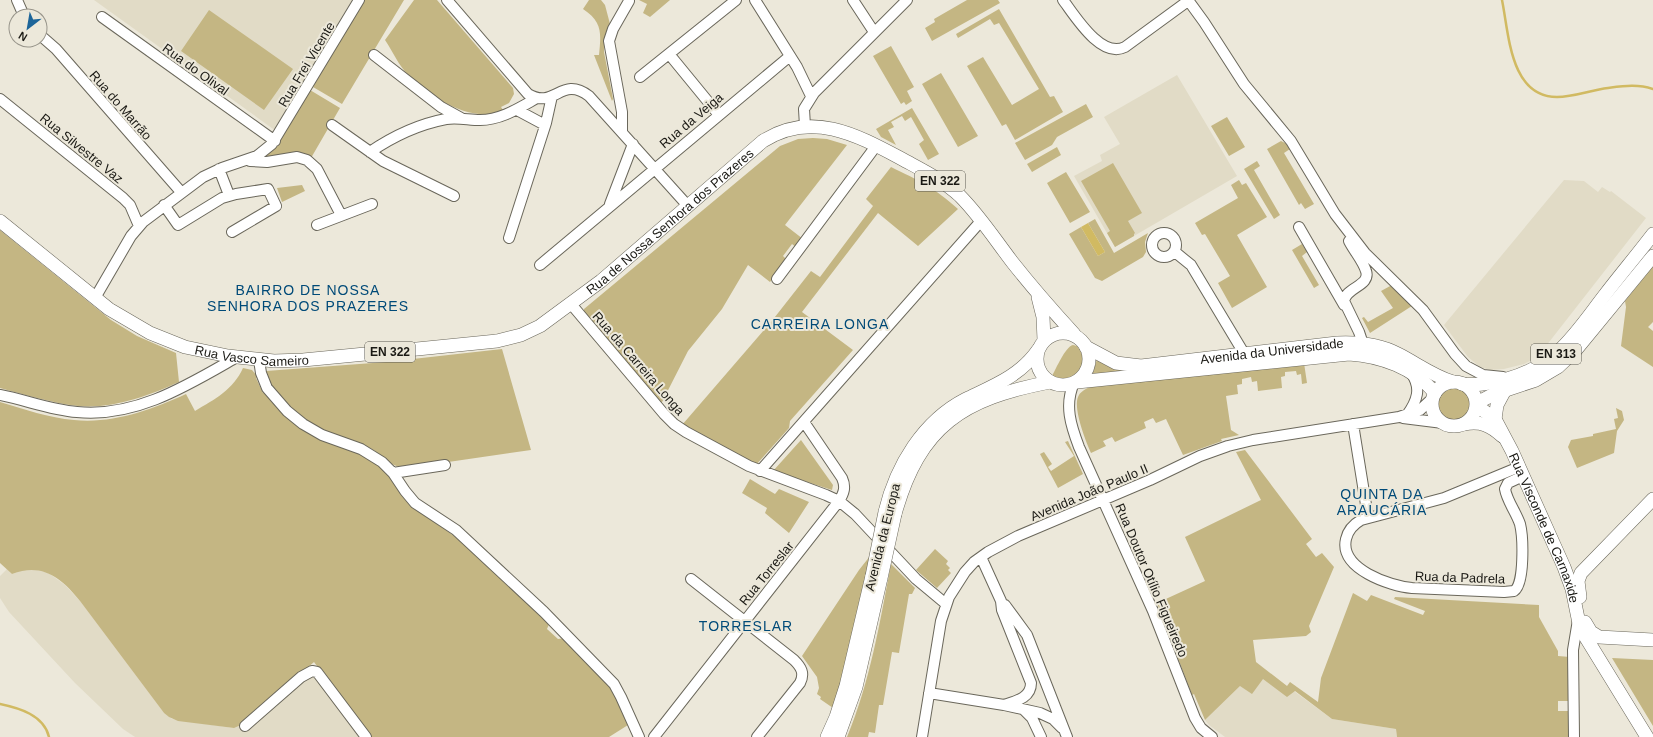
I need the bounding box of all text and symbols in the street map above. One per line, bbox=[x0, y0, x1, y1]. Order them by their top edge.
north arrow bbox=[8, 8, 48, 48]
street label: Rua Frei Vicente bbox=[275, 19, 338, 110]
text: N bbox=[16, 29, 29, 44]
street label: Rua do Olival bbox=[160, 40, 232, 98]
street label: Rua do Marrão bbox=[87, 68, 155, 143]
street label: Rua da Veiga bbox=[657, 89, 727, 151]
street label: Rua Silvestre Vaz bbox=[37, 110, 126, 186]
street label: Rua de Nossa Senhora dos Prazeres bbox=[583, 145, 757, 297]
road number: EN 322 bbox=[915, 171, 965, 191]
district label: BAIRRO DE NOSSA SENHORA DOS PRAZERES bbox=[207, 282, 409, 314]
street label: Rua da Carreira Longa bbox=[590, 309, 688, 419]
district label: CARREIRA LONGA bbox=[751, 316, 889, 332]
street label: Avenida da Universidade bbox=[1199, 336, 1344, 367]
street label: Rua Vasco Sameiro bbox=[193, 342, 310, 369]
road number: EN 322 bbox=[365, 342, 415, 362]
road number: EN 313 bbox=[1531, 344, 1581, 364]
street label: Rua Visconde de Carnaxide bbox=[1506, 451, 1582, 604]
street label: Avenida João Paulo II bbox=[1028, 461, 1150, 524]
street label: Avenida da Europa bbox=[862, 481, 903, 592]
district label: QUINTA DA ARAUCÁRIA bbox=[1337, 486, 1427, 518]
street label: Rua Doutor Otílio Figueiredo bbox=[1112, 501, 1191, 659]
street label: Rua Torreslar bbox=[736, 538, 797, 608]
street label: Rua da Padrela bbox=[1415, 568, 1506, 587]
district label: TORRESLAR bbox=[699, 618, 793, 634]

